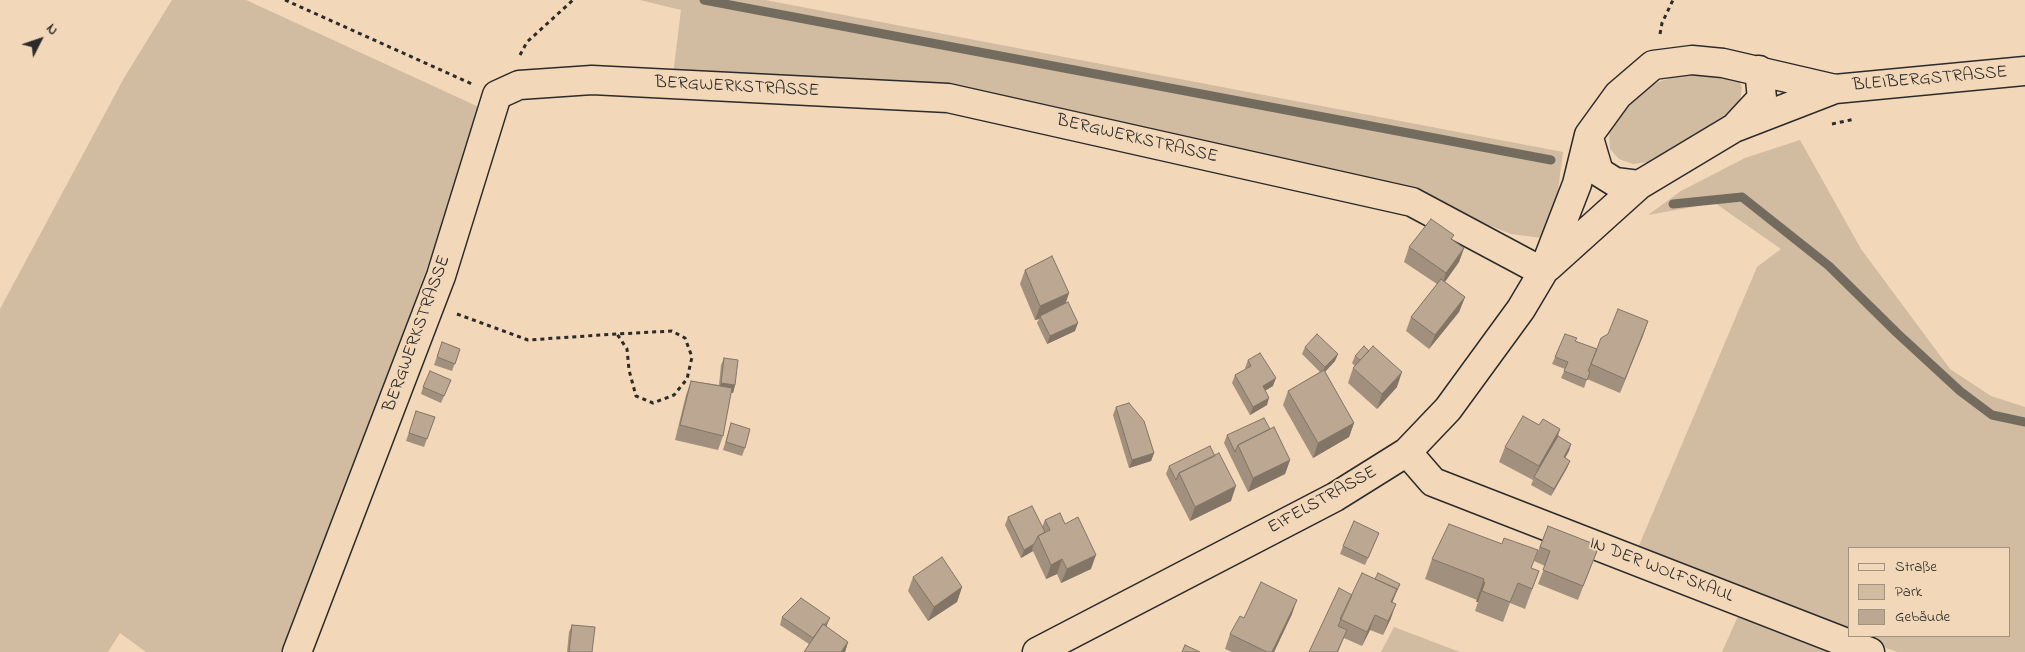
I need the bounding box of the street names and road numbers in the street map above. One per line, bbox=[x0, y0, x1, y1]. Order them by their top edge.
street label: BLEIBERGSTRASSE bbox=[1852, 62, 2008, 98]
street label: BERGWERKSTRASSE bbox=[654, 73, 820, 103]
street label: BERGWERKSTRASSE bbox=[1054, 111, 1220, 169]
street label: BERGWERKSTRASSE bbox=[380, 253, 456, 415]
street label: EIFELSTRASSE bbox=[1265, 462, 1381, 540]
street label: IN DER WOLFSKAUL bbox=[1586, 534, 1736, 608]

